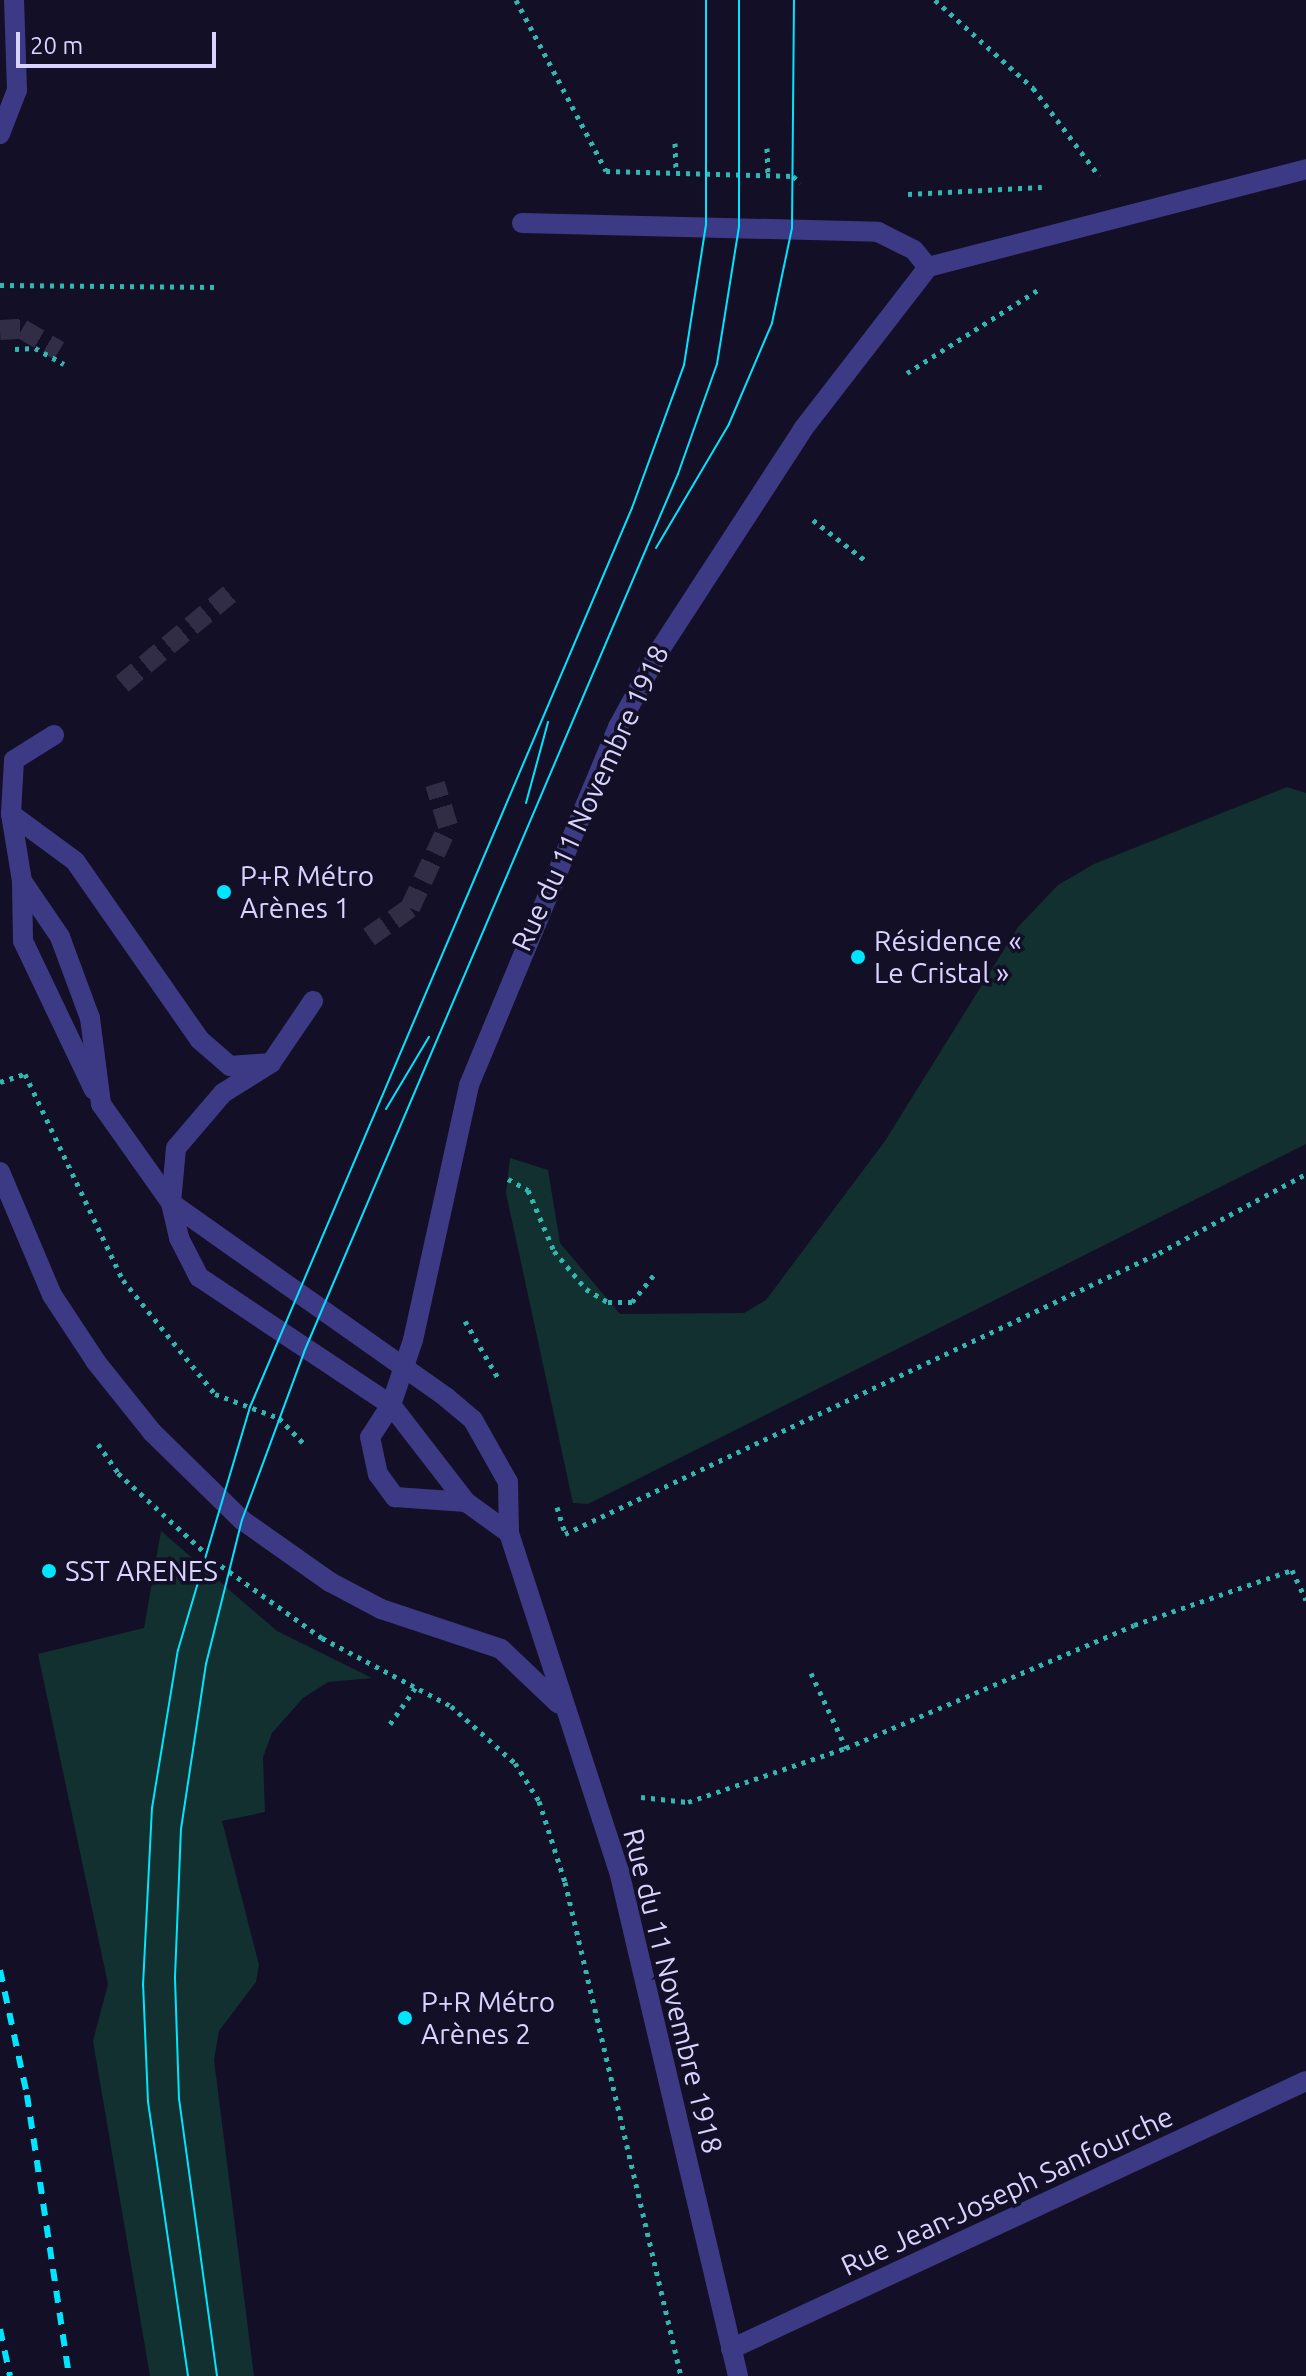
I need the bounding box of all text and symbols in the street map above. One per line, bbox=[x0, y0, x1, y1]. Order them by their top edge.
scale bar bbox=[20, 16, 220, 66]
text: 20 m bbox=[30, 32, 83, 59]
street label: Rue du 11 Novembre 1918 bbox=[504, 640, 676, 956]
place label: P+R Métro Arènes 1 bbox=[240, 859, 374, 925]
marker: P+R Métro Arènes 1 bbox=[215, 883, 233, 901]
place label: Résidence « Le Cristal » bbox=[874, 924, 1022, 990]
marker: Résidence « Le Cristal » bbox=[849, 948, 867, 966]
place label: SST ARENES bbox=[65, 1554, 218, 1588]
marker: SST ARENES bbox=[40, 1562, 58, 1580]
street label: Rue du 11 Novembre 1918 bbox=[616, 1825, 730, 2157]
place label: P+R Métro Arènes 2 bbox=[421, 1985, 555, 2051]
marker: P+R Métro Arènes 2 bbox=[396, 2009, 414, 2027]
street label: Rue Jean-Joseph Sanfourche bbox=[836, 2099, 1178, 2283]

